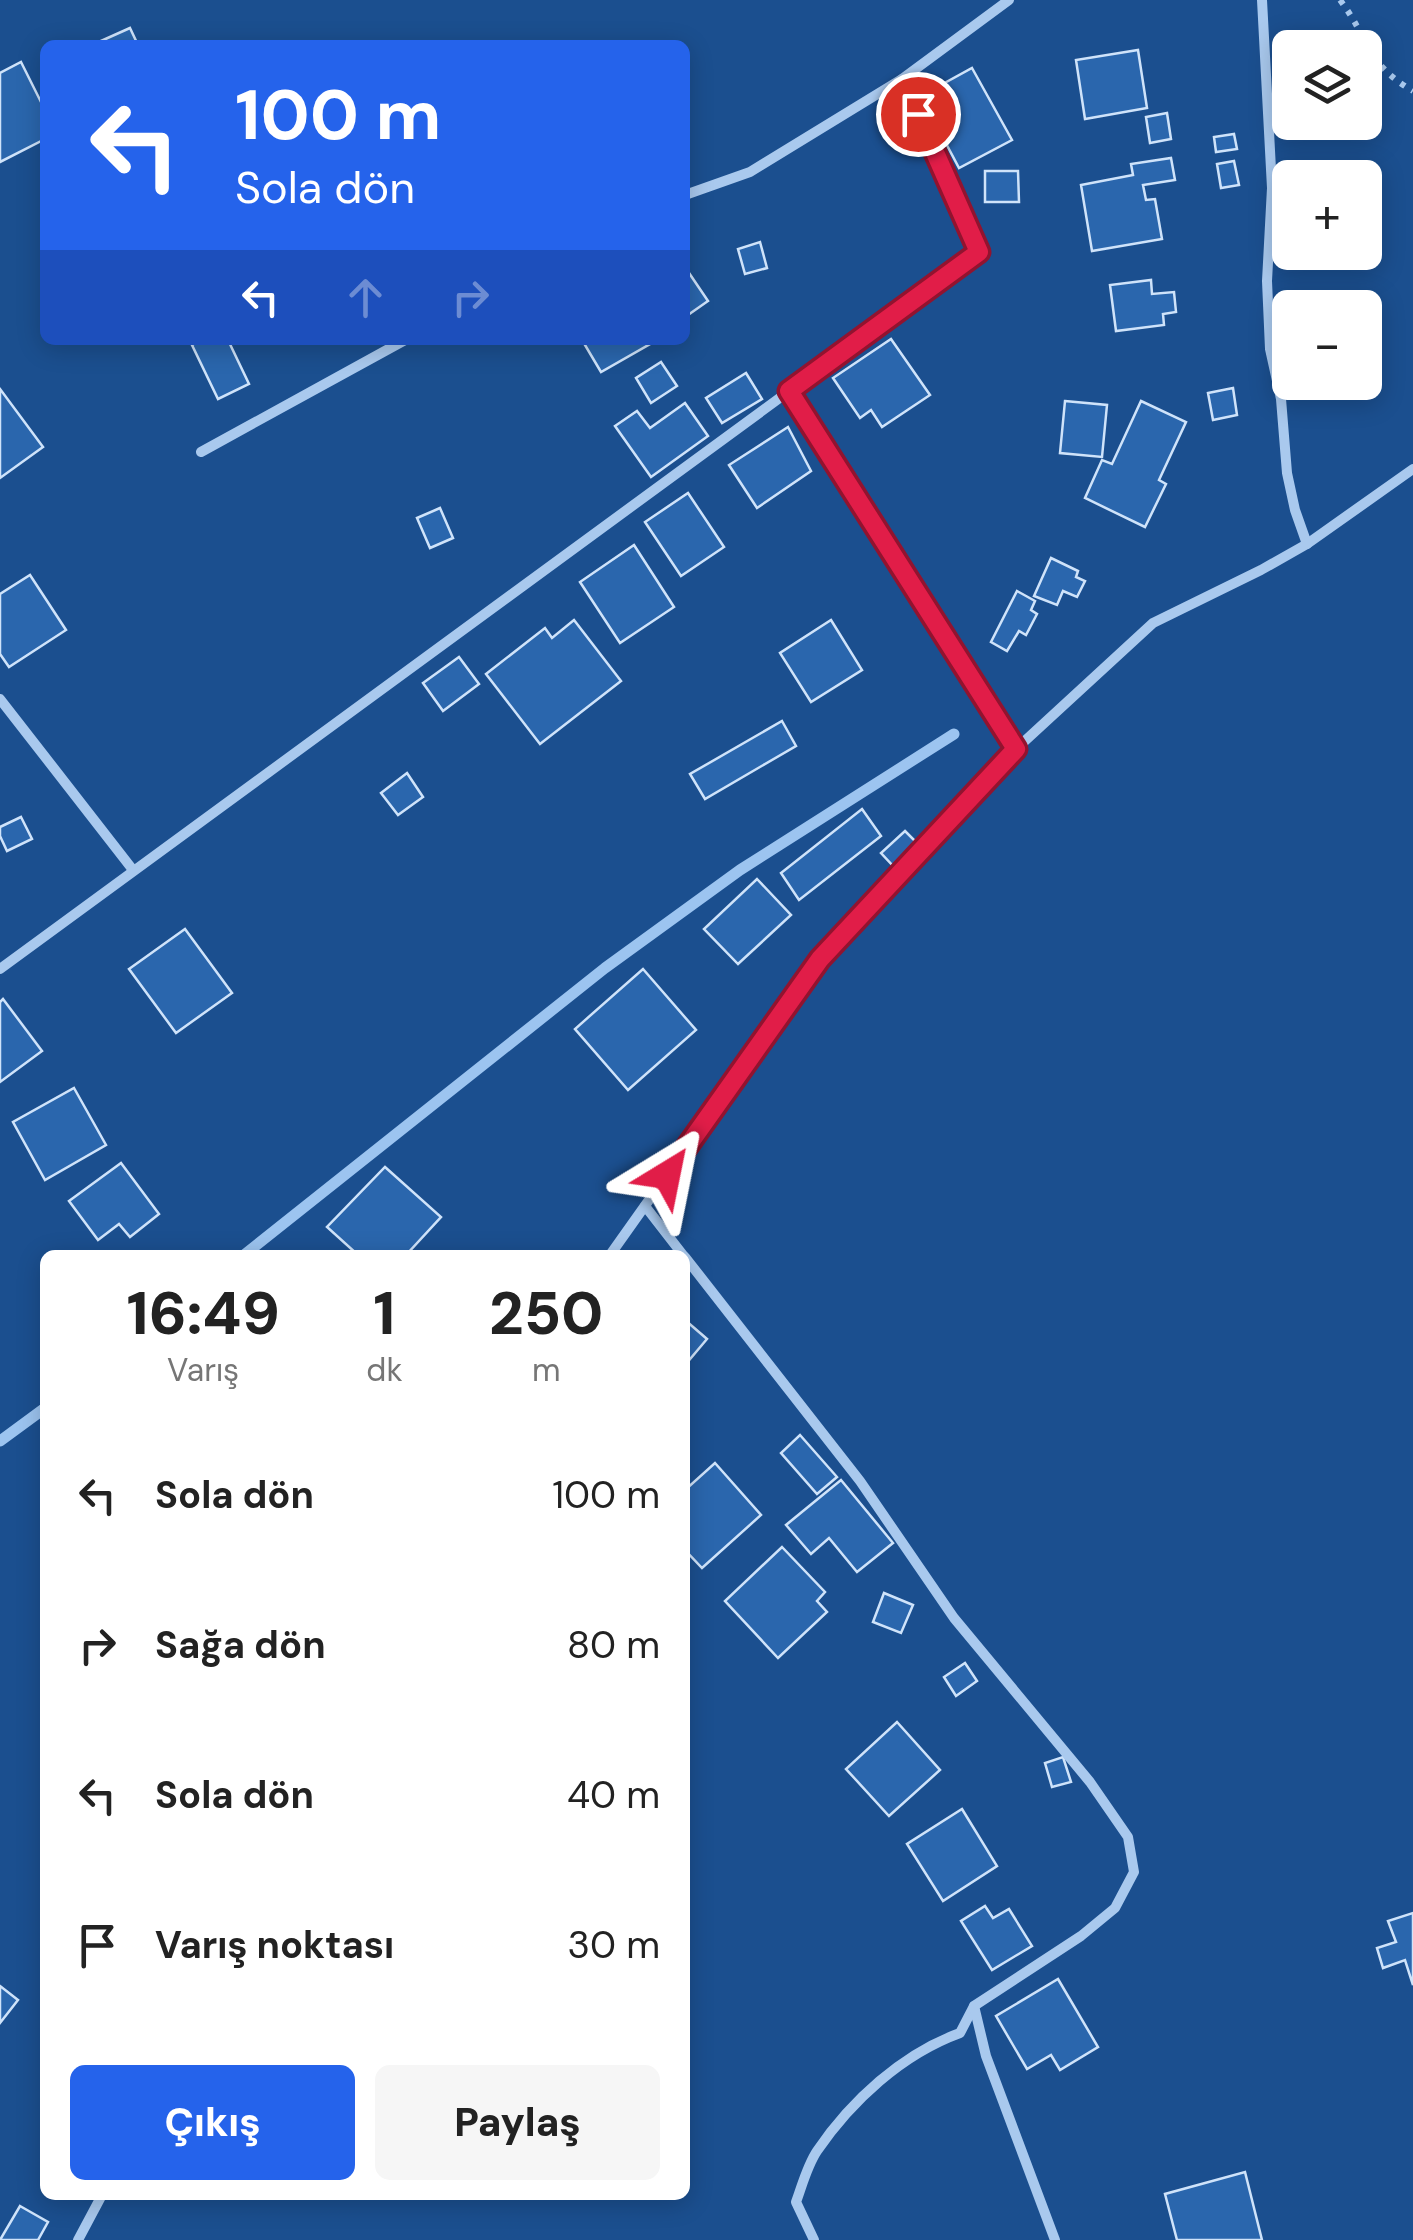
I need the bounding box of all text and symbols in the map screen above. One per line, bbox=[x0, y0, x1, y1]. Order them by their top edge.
map controls bbox=[1272, 30, 1382, 400]
button: layers bbox=[1272, 30, 1382, 140]
text: 100 m bbox=[235, 70, 441, 161]
pin bbox=[876, 72, 961, 157]
icon: left bbox=[70, 80, 200, 210]
icon: arrive bbox=[891, 87, 946, 142]
text: Sola dön bbox=[235, 158, 415, 217]
button: + bbox=[1272, 160, 1382, 270]
icon: left bbox=[233, 270, 288, 325]
icon: ahead bbox=[338, 270, 393, 325]
icon: right bbox=[443, 270, 498, 325]
button: − bbox=[1272, 290, 1382, 400]
position arrow bbox=[615, 1123, 719, 1227]
text: 16:49 bbox=[127, 1274, 280, 1353]
text: 1 bbox=[373, 1274, 395, 1353]
text: 250 bbox=[489, 1274, 603, 1353]
text: Varış bbox=[167, 1349, 239, 1391]
text: dk bbox=[366, 1349, 403, 1391]
text: m bbox=[532, 1349, 561, 1391]
icon: left bbox=[70, 1468, 125, 1523]
text: Sola dön bbox=[155, 1470, 314, 1520]
text: 100 m bbox=[552, 1470, 660, 1520]
icon: right bbox=[70, 1618, 125, 1673]
text: Sağa dön bbox=[155, 1620, 326, 1670]
text: 80 m bbox=[567, 1620, 660, 1670]
icon: left bbox=[70, 1768, 125, 1823]
text: Sola dön bbox=[155, 1770, 314, 1820]
text: 40 m bbox=[567, 1770, 660, 1820]
icon: arrive bbox=[70, 1918, 125, 1973]
text: Varış noktası bbox=[155, 1920, 394, 1970]
text: 30 m bbox=[568, 1920, 660, 1970]
button: Çıkış bbox=[70, 2065, 355, 2180]
button: Paylaş bbox=[375, 2065, 660, 2180]

